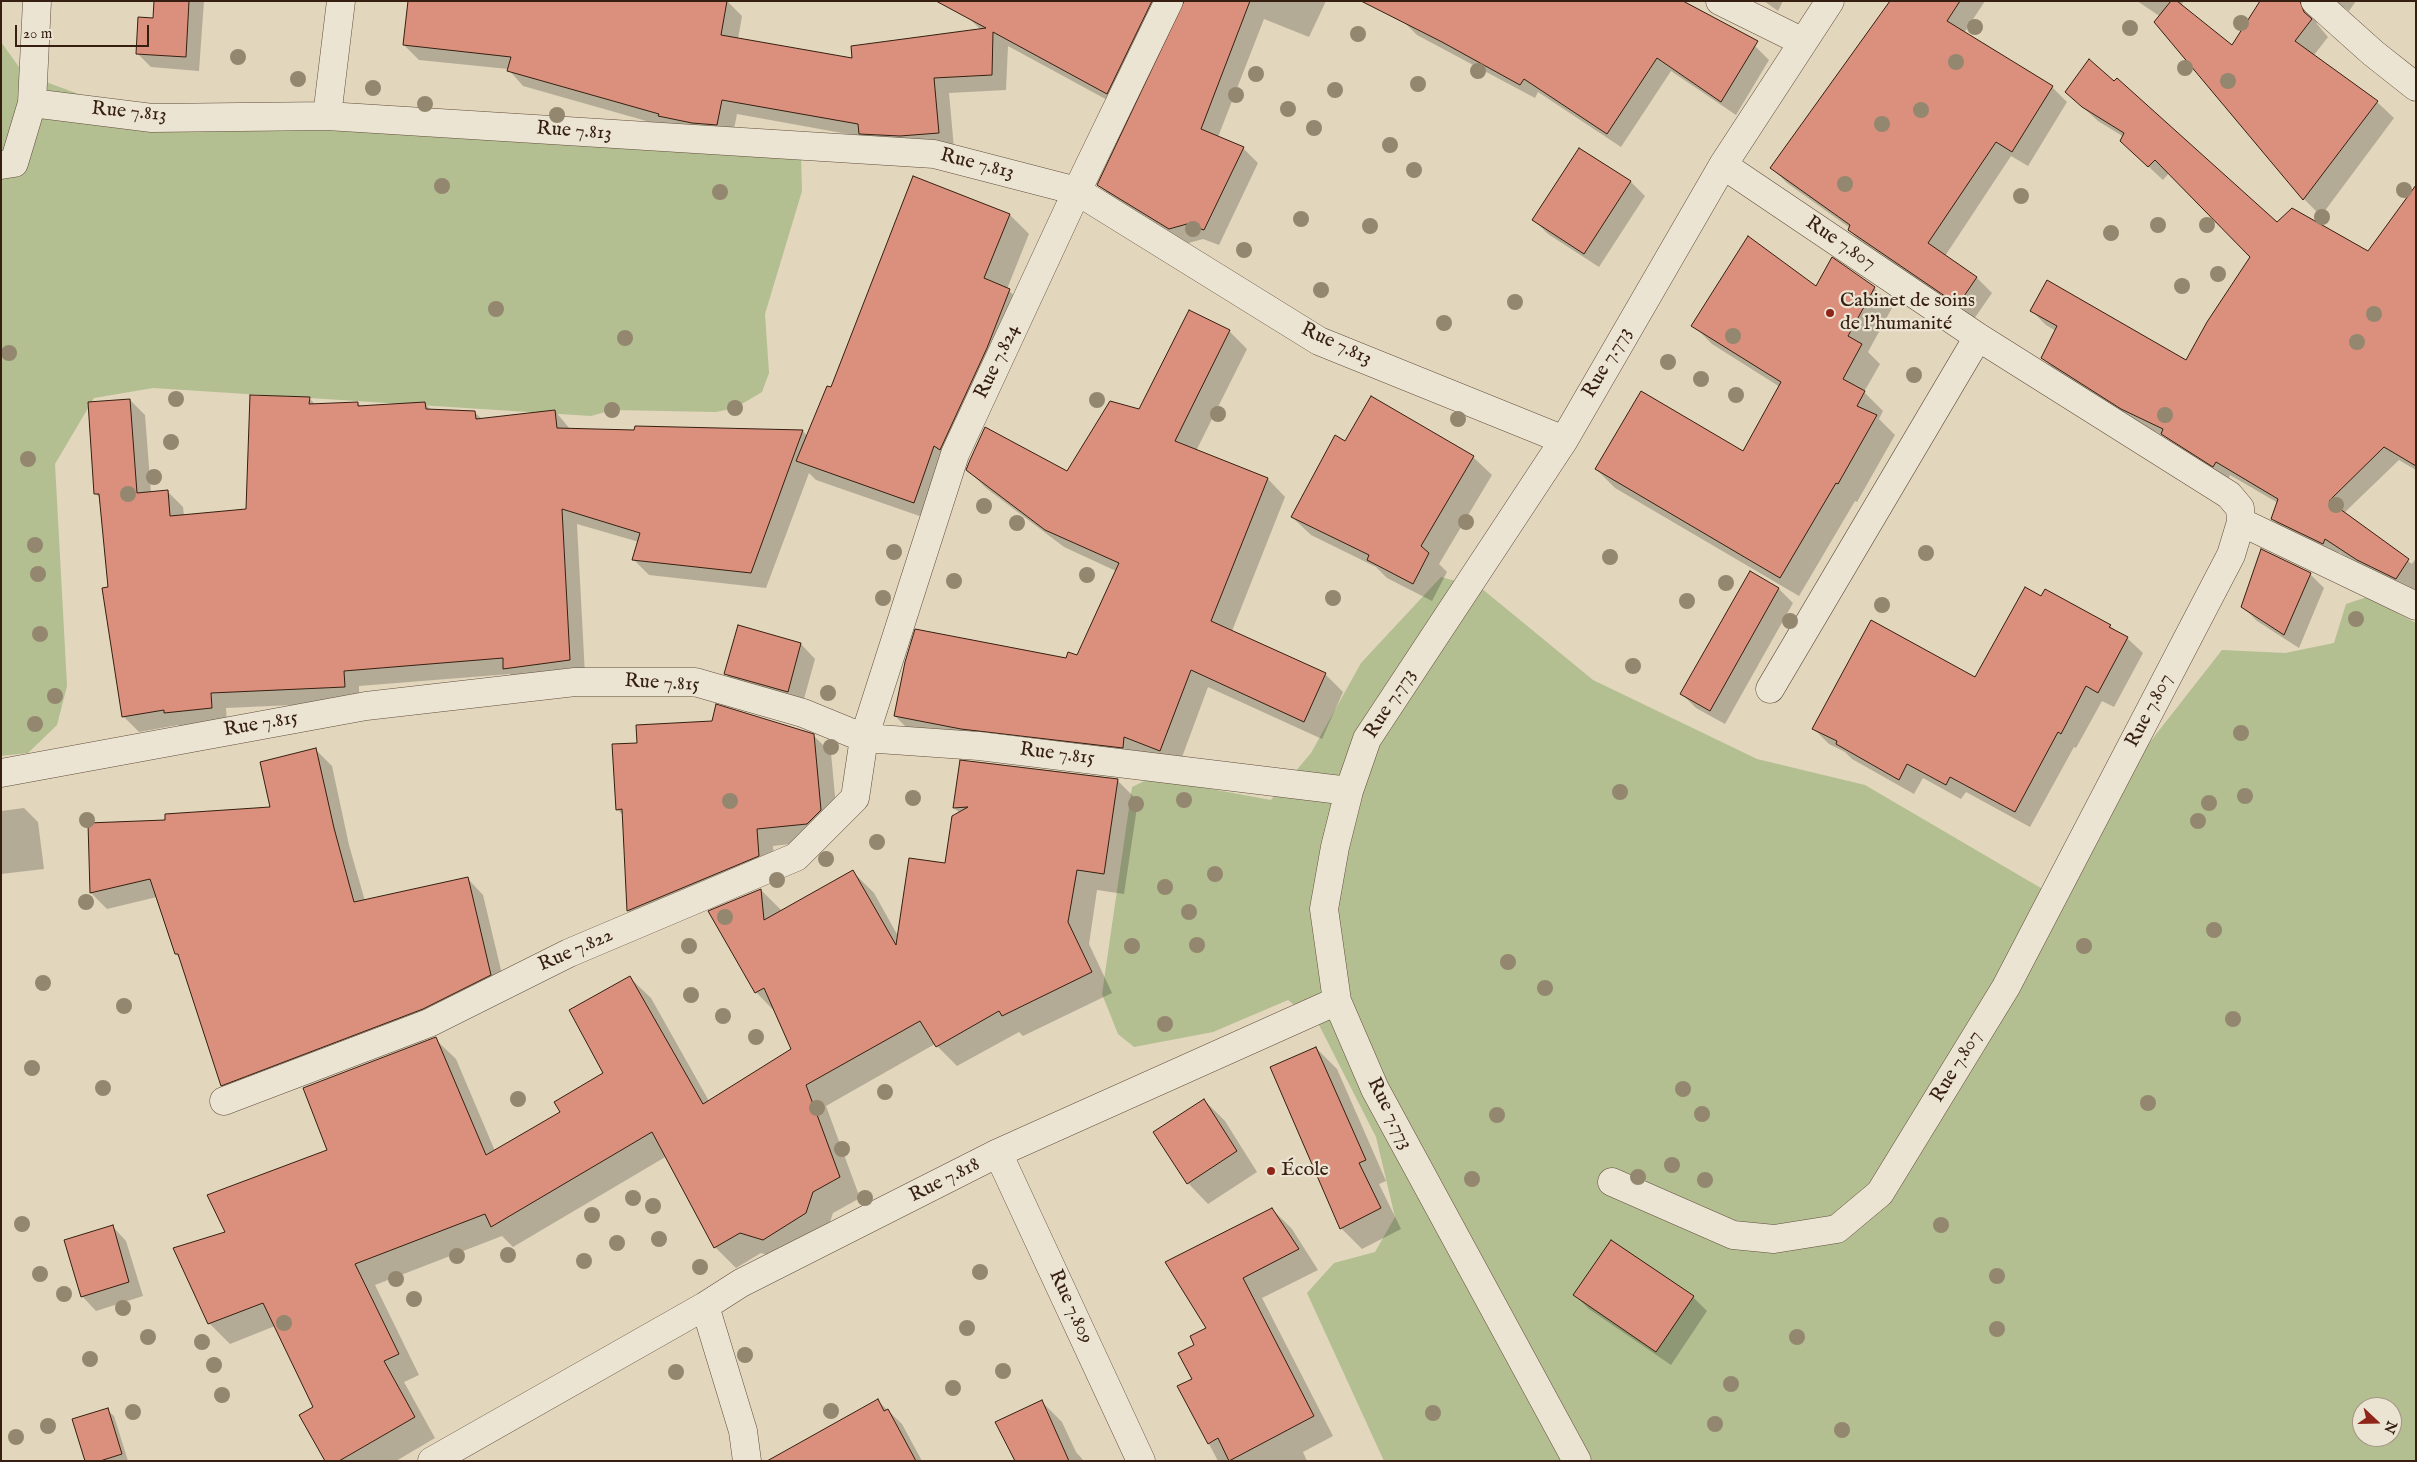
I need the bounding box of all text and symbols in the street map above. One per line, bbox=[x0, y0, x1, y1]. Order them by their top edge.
scale bar bbox=[18, 15, 151, 47]
text: 20 m bbox=[23, 24, 52, 43]
street label: Rue 7.813 bbox=[90, 98, 168, 128]
street label: Rue 7.813 bbox=[536, 117, 612, 147]
street label: Rue 7.813 bbox=[937, 144, 1017, 186]
street label: Rue 7.807 bbox=[1800, 212, 1880, 276]
place label: Cabinet de soins de l'humanité bbox=[1840, 290, 1975, 337]
marker: Cabinet de soins de l'humanité bbox=[1824, 307, 1836, 319]
street label: Rue 7.813 bbox=[1297, 318, 1375, 372]
street label: Rue 7.824 bbox=[970, 321, 1026, 403]
street label: Rue 7.773 bbox=[1578, 323, 1638, 403]
street label: Rue 7.773 bbox=[1360, 665, 1422, 743]
street label: Rue 7.815 bbox=[624, 670, 700, 698]
street label: Rue 7.807 bbox=[2121, 670, 2179, 752]
street label: Rue 7.815 bbox=[222, 707, 300, 743]
street label: Rue 7.815 bbox=[1018, 739, 1096, 771]
street label: Rue 7.822 bbox=[535, 924, 617, 978]
street label: Rue 7.807 bbox=[1926, 1027, 1988, 1107]
street label: Rue 7.773 bbox=[1361, 1074, 1417, 1154]
street label: Rue 7.818 bbox=[906, 1153, 984, 1209]
place label: École bbox=[1281, 1159, 1329, 1183]
marker: École bbox=[1265, 1165, 1277, 1177]
street label: Rue 7.809 bbox=[1042, 1266, 1098, 1348]
north arrow bbox=[2352, 1397, 2402, 1447]
text: N bbox=[2379, 1418, 2401, 1436]

